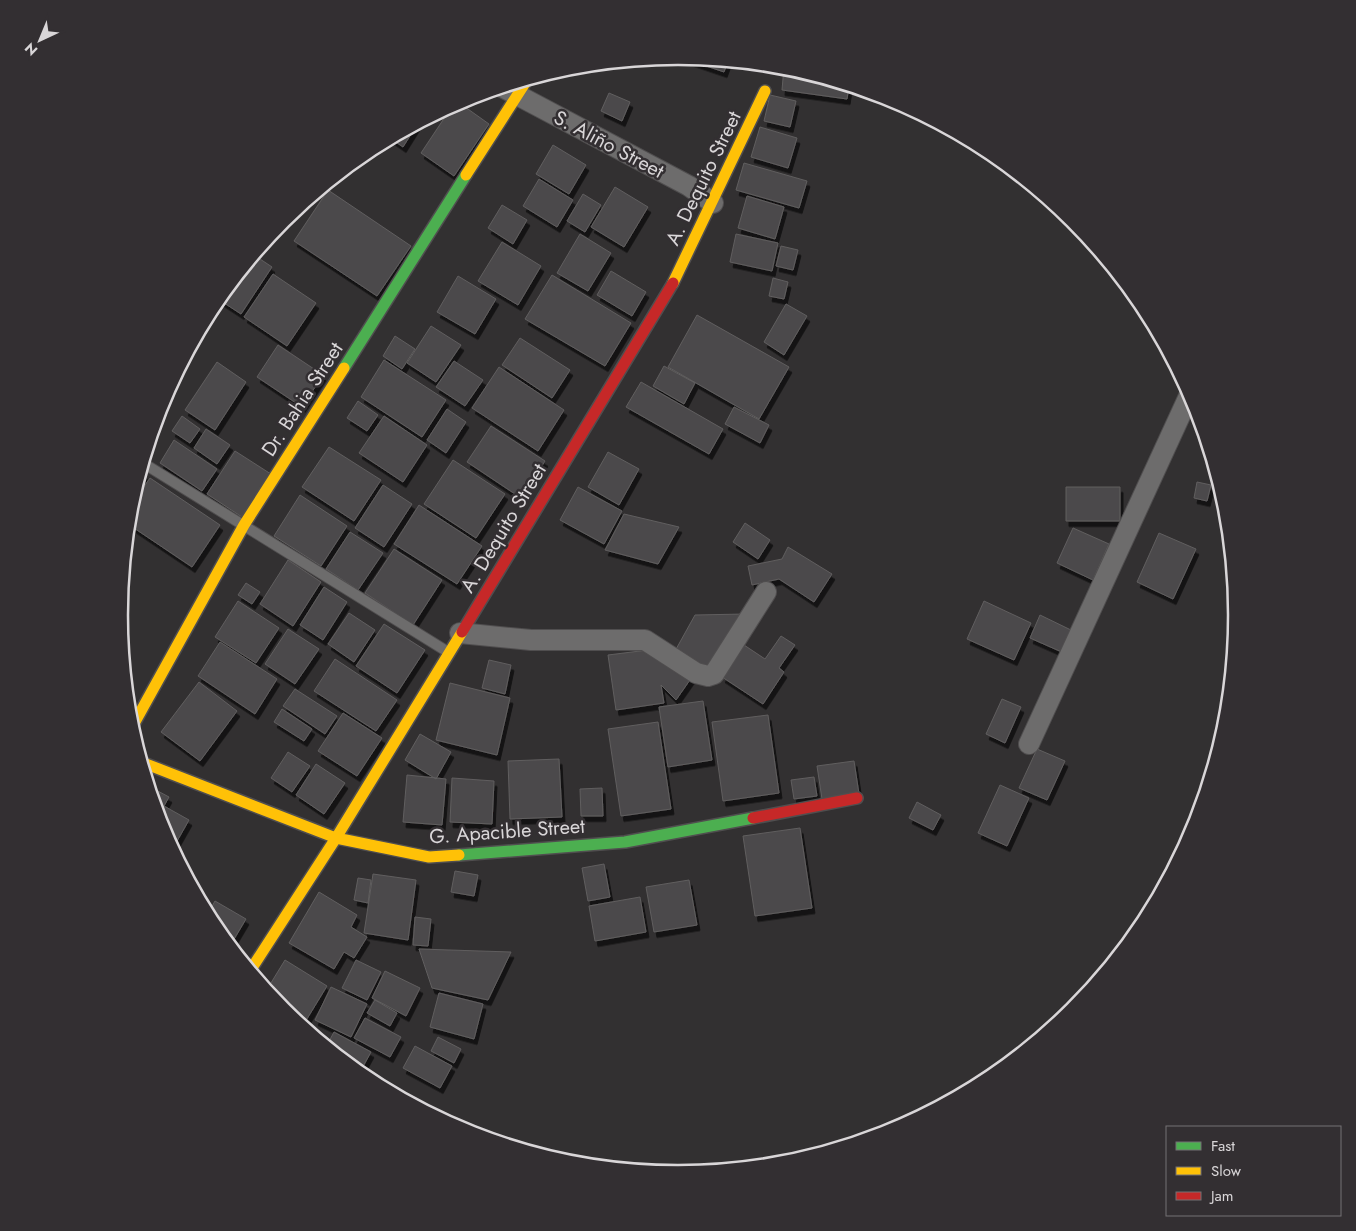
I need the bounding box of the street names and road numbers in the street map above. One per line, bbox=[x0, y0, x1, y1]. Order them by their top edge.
street label: S. Aliño Street bbox=[548, 103, 669, 186]
street label: A. Dequito Street bbox=[658, 106, 749, 250]
street label: Dr. Bahia Street bbox=[255, 336, 350, 462]
street label: A. Dequito Street bbox=[453, 458, 554, 598]
street label: G. Apacible Street bbox=[428, 812, 586, 851]

